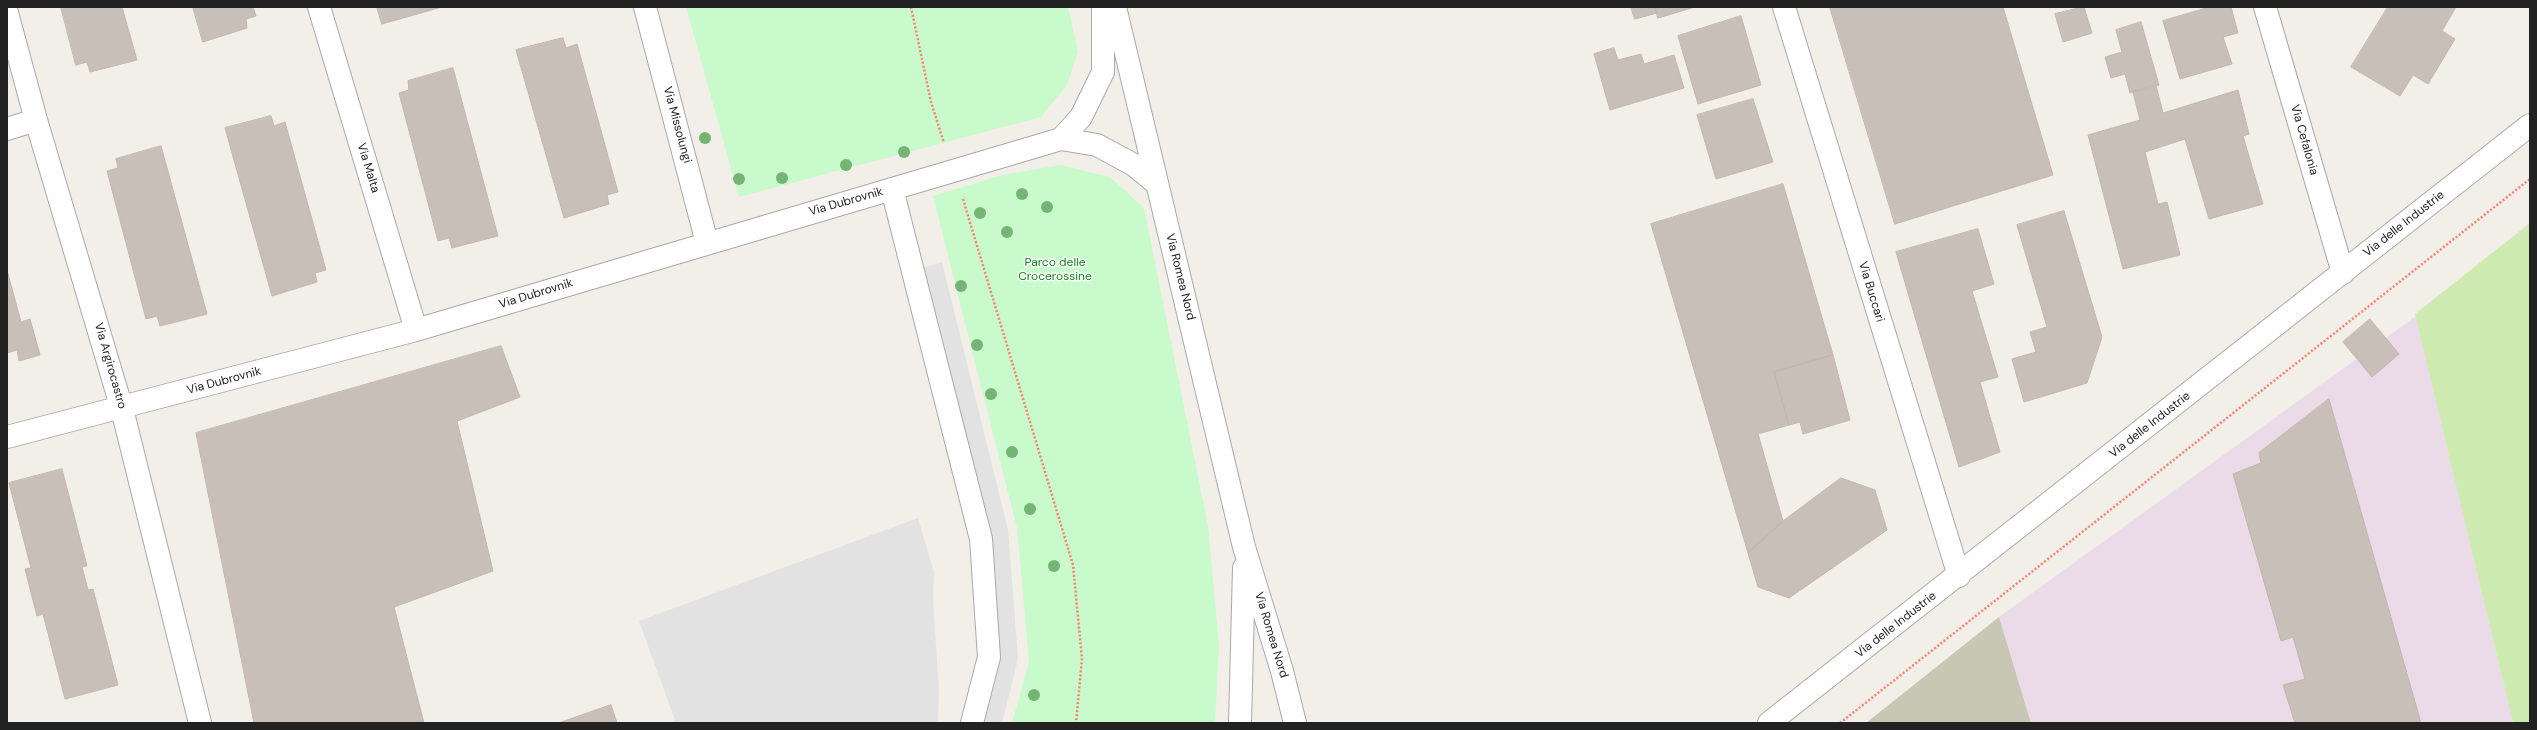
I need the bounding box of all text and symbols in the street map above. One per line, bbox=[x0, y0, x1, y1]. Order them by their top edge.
street label: Via Missolungi bbox=[660, 85, 694, 165]
street label: Via Cefalonia bbox=[2287, 103, 2321, 177]
street label: Via Malta bbox=[354, 141, 382, 195]
street label: Via Dubrovnik bbox=[807, 185, 885, 219]
street label: Via delle Industrie bbox=[2361, 188, 2447, 260]
street label: Via Romea Nord bbox=[1162, 232, 1198, 322]
park label: Parco delle Crocerossine bbox=[1018, 256, 1092, 284]
street label: Via Buccari bbox=[1855, 260, 1887, 324]
street label: Via Dubrovnik bbox=[497, 276, 575, 312]
street label: Via Argirocastro bbox=[91, 321, 129, 411]
street label: Via Dubrovnik bbox=[185, 364, 263, 398]
street label: Via delle Industrie bbox=[2107, 389, 2193, 461]
street label: Via delle Industrie bbox=[1853, 589, 1939, 661]
street label: Via Romea Nord bbox=[1251, 590, 1291, 680]

